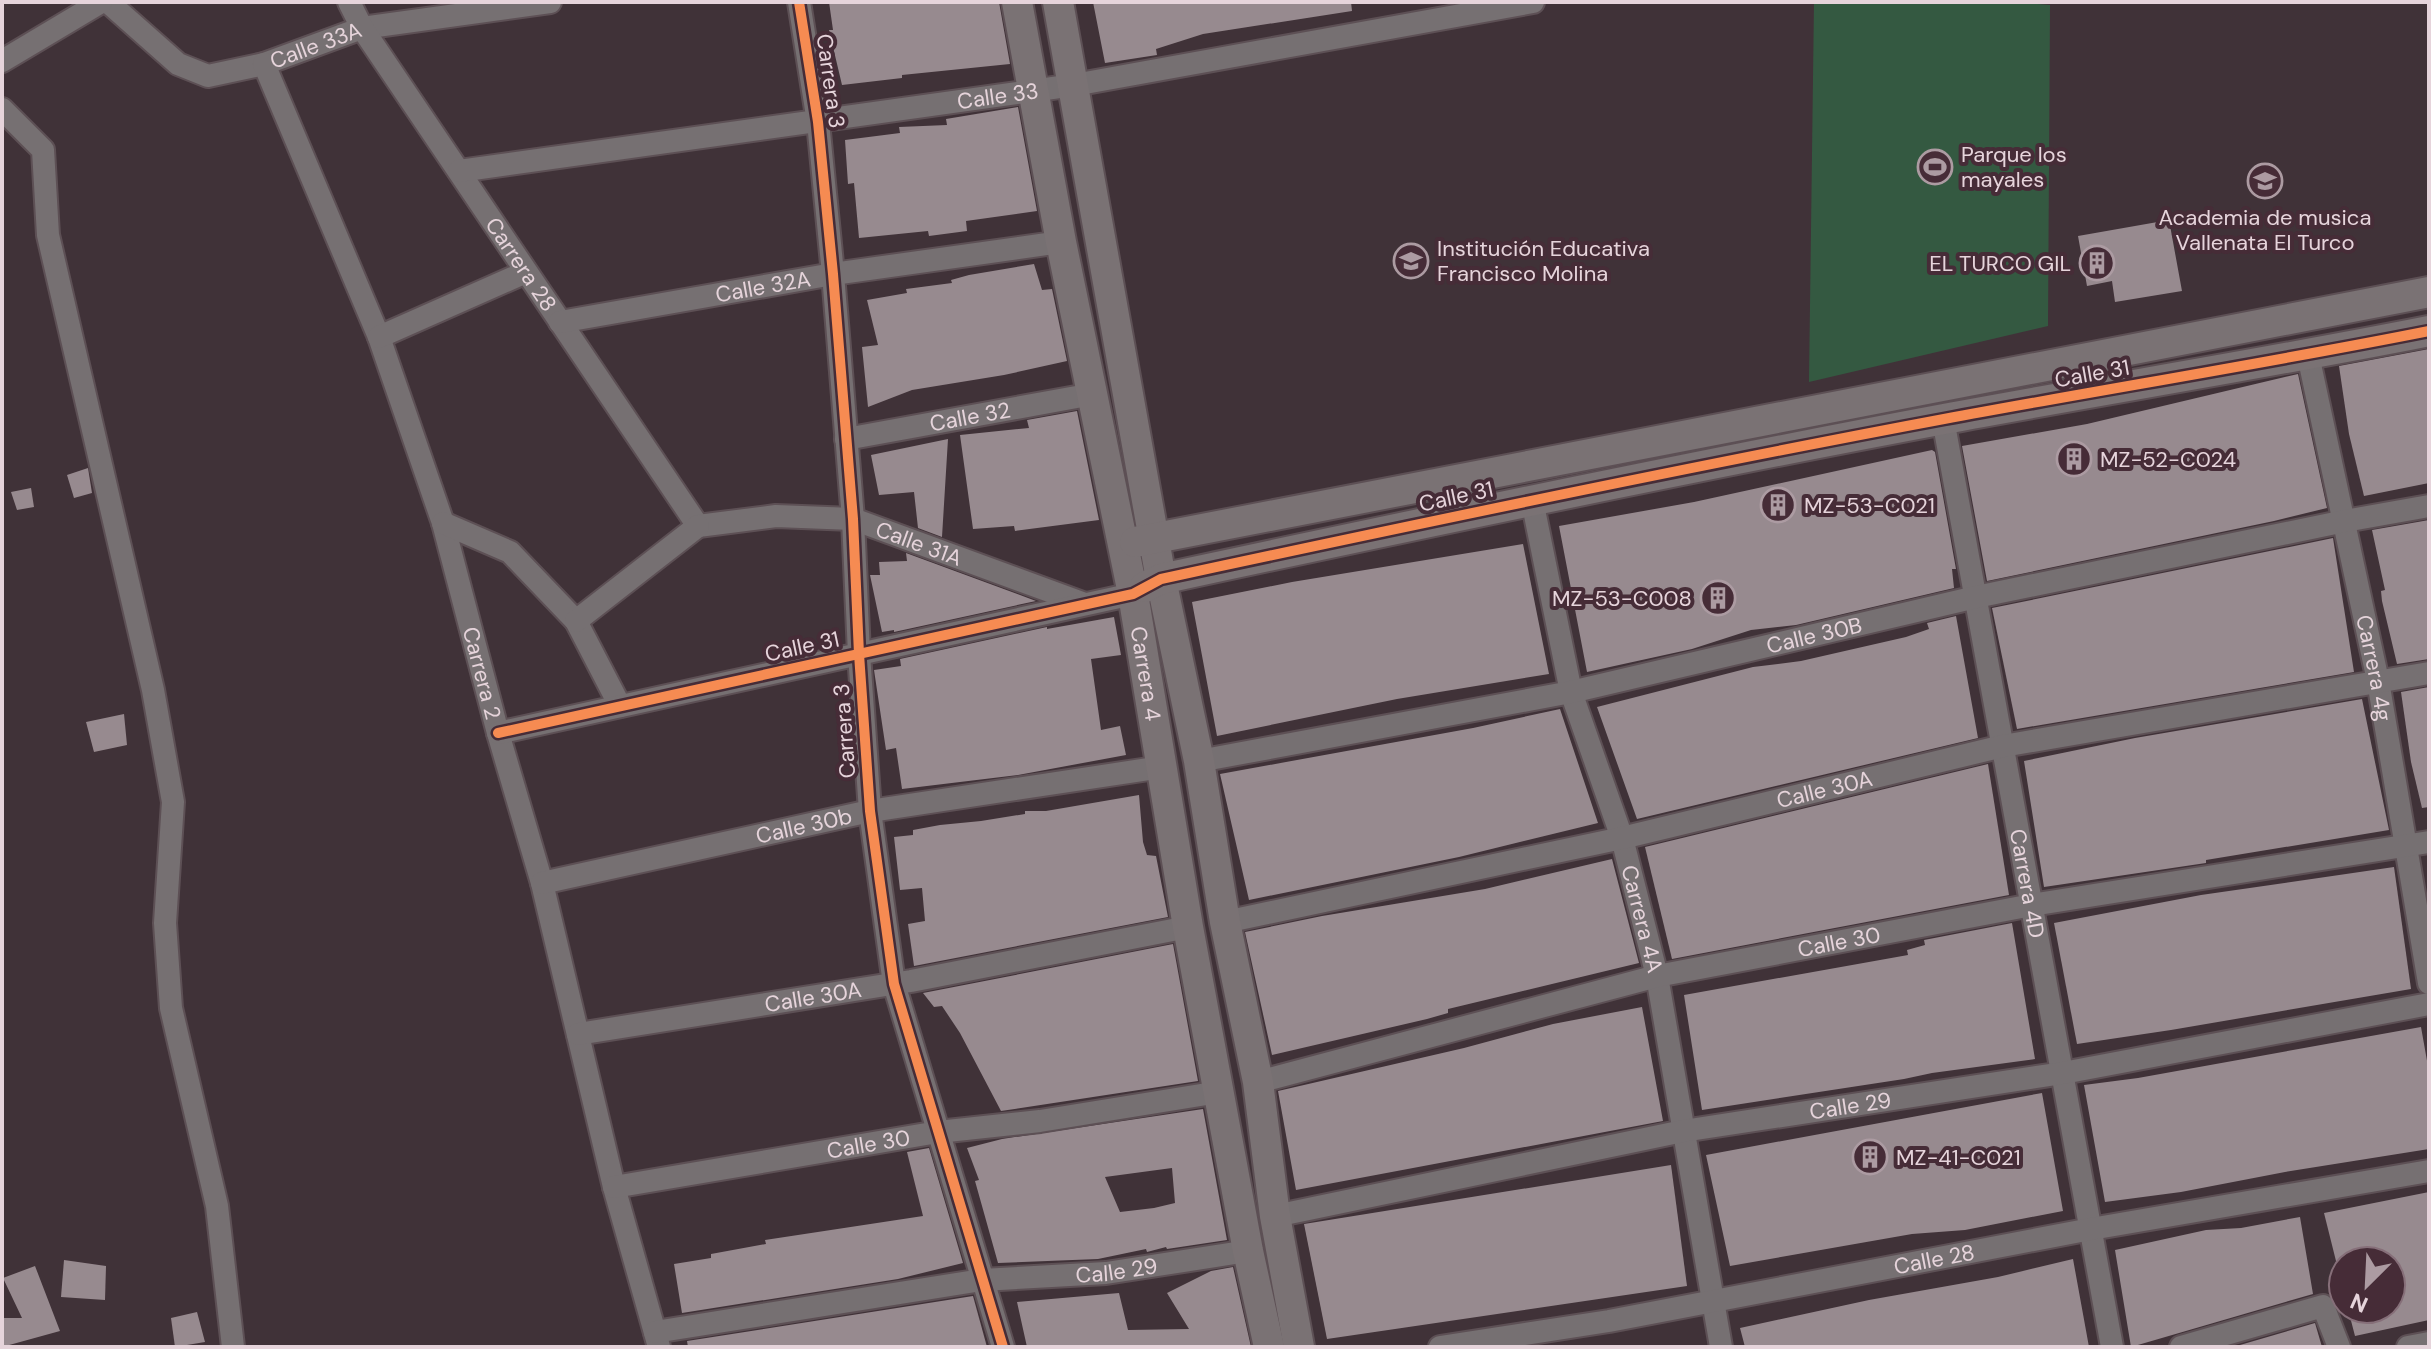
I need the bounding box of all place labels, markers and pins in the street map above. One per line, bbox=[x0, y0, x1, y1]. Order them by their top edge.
place label: Parque los mayales bbox=[1961, 140, 2067, 194]
sports icon: Parque los mayales bbox=[1916, 148, 1954, 186]
school or university icon: Academia de musica Vallenata El Turco bbox=[2246, 162, 2284, 200]
place label: Academia de musica Vallenata El Turco bbox=[2159, 203, 2371, 257]
place label: Institución Educativa Francisco Molina bbox=[1437, 234, 1650, 288]
school or university icon: Institución Educativa Francisco Molina bbox=[1392, 242, 1430, 280]
building icon: EL TURCO GIL bbox=[2078, 244, 2116, 282]
place label: EL TURCO GIL bbox=[1929, 249, 2071, 278]
building icon: MZ-52-C024 bbox=[2055, 440, 2093, 478]
place label: MZ-52-C024 bbox=[2100, 445, 2236, 474]
building icon: MZ-53-C021 bbox=[1759, 486, 1797, 524]
place label: MZ-53-C021 bbox=[1804, 491, 1935, 520]
building icon: MZ-53-C008 bbox=[1699, 579, 1737, 617]
place label: MZ-53-C008 bbox=[1552, 584, 1692, 613]
building icon: MZ-41-C021 bbox=[1851, 1138, 1889, 1176]
place label: MZ-41-C021 bbox=[1896, 1143, 2021, 1172]

